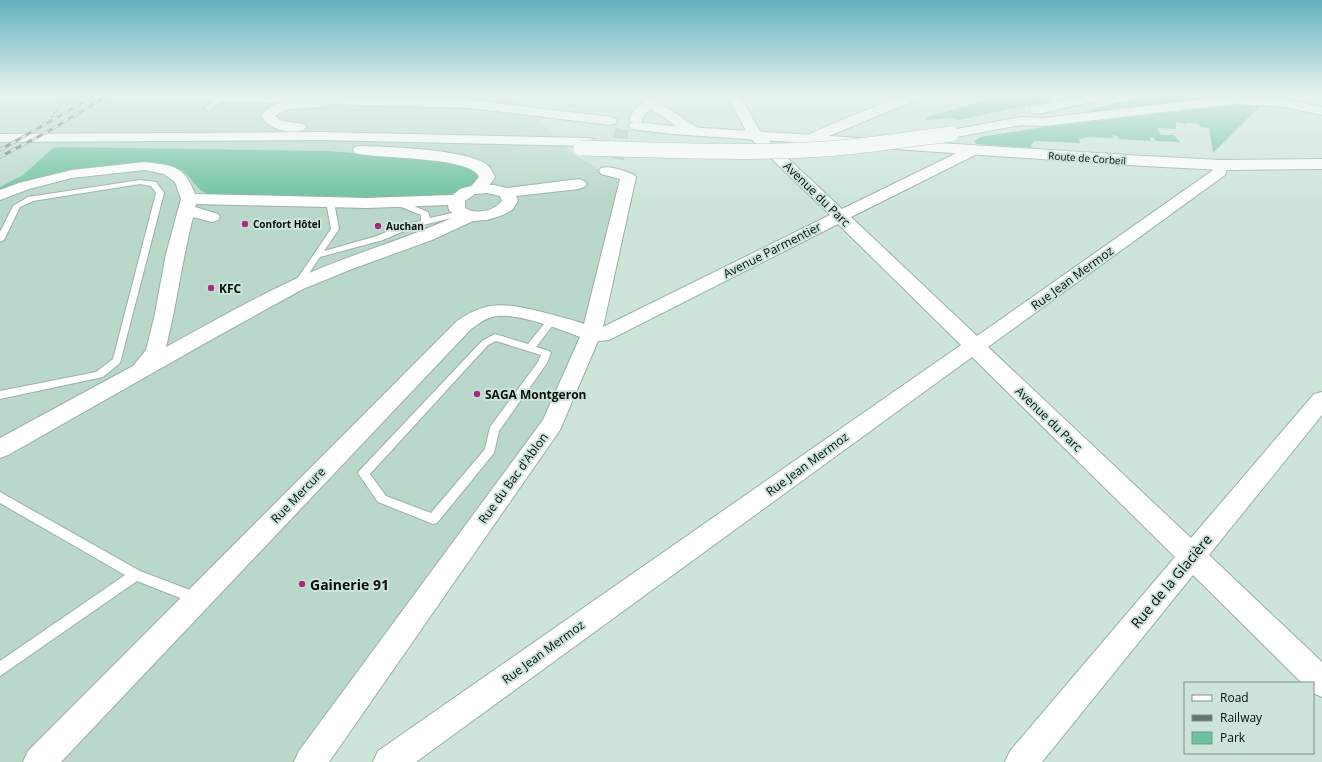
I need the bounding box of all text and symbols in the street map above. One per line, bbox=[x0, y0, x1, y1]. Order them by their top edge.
street label: Route de Corbeil bbox=[1048, 148, 1126, 168]
street label: Avenue du Parc bbox=[780, 158, 854, 231]
place label: Confort Hôtel bbox=[253, 217, 321, 231]
street label: Avenue Parmentier bbox=[720, 218, 824, 282]
marker: Confort Hôtel bbox=[240, 219, 250, 229]
place label: Auchan bbox=[386, 219, 424, 233]
marker: Auchan bbox=[373, 221, 383, 231]
street label: Rue Jean Mermoz bbox=[1027, 242, 1117, 314]
place label: KFC bbox=[219, 280, 242, 297]
marker: KFC bbox=[206, 283, 216, 293]
street label: Avenue du Parc bbox=[1012, 383, 1086, 456]
place label: SAGA Montgeron bbox=[485, 386, 586, 403]
marker: SAGA Montgeron bbox=[472, 389, 482, 399]
street label: Rue Jean Mermoz bbox=[762, 428, 852, 500]
street label: Rue du Bac d'Ablon bbox=[474, 429, 552, 527]
street label: Rue Mercure bbox=[267, 463, 329, 527]
street label: Rue de la Glacière bbox=[1126, 530, 1216, 632]
place label: Gainerie 91 bbox=[310, 575, 389, 594]
marker: Gainerie 91 bbox=[297, 579, 307, 589]
street label: Rue Jean Mermoz bbox=[498, 616, 588, 688]
legend bbox=[1184, 682, 1314, 754]
text: Road bbox=[1220, 689, 1249, 706]
text: Railway bbox=[1220, 709, 1263, 726]
text: Park bbox=[1220, 729, 1246, 746]

